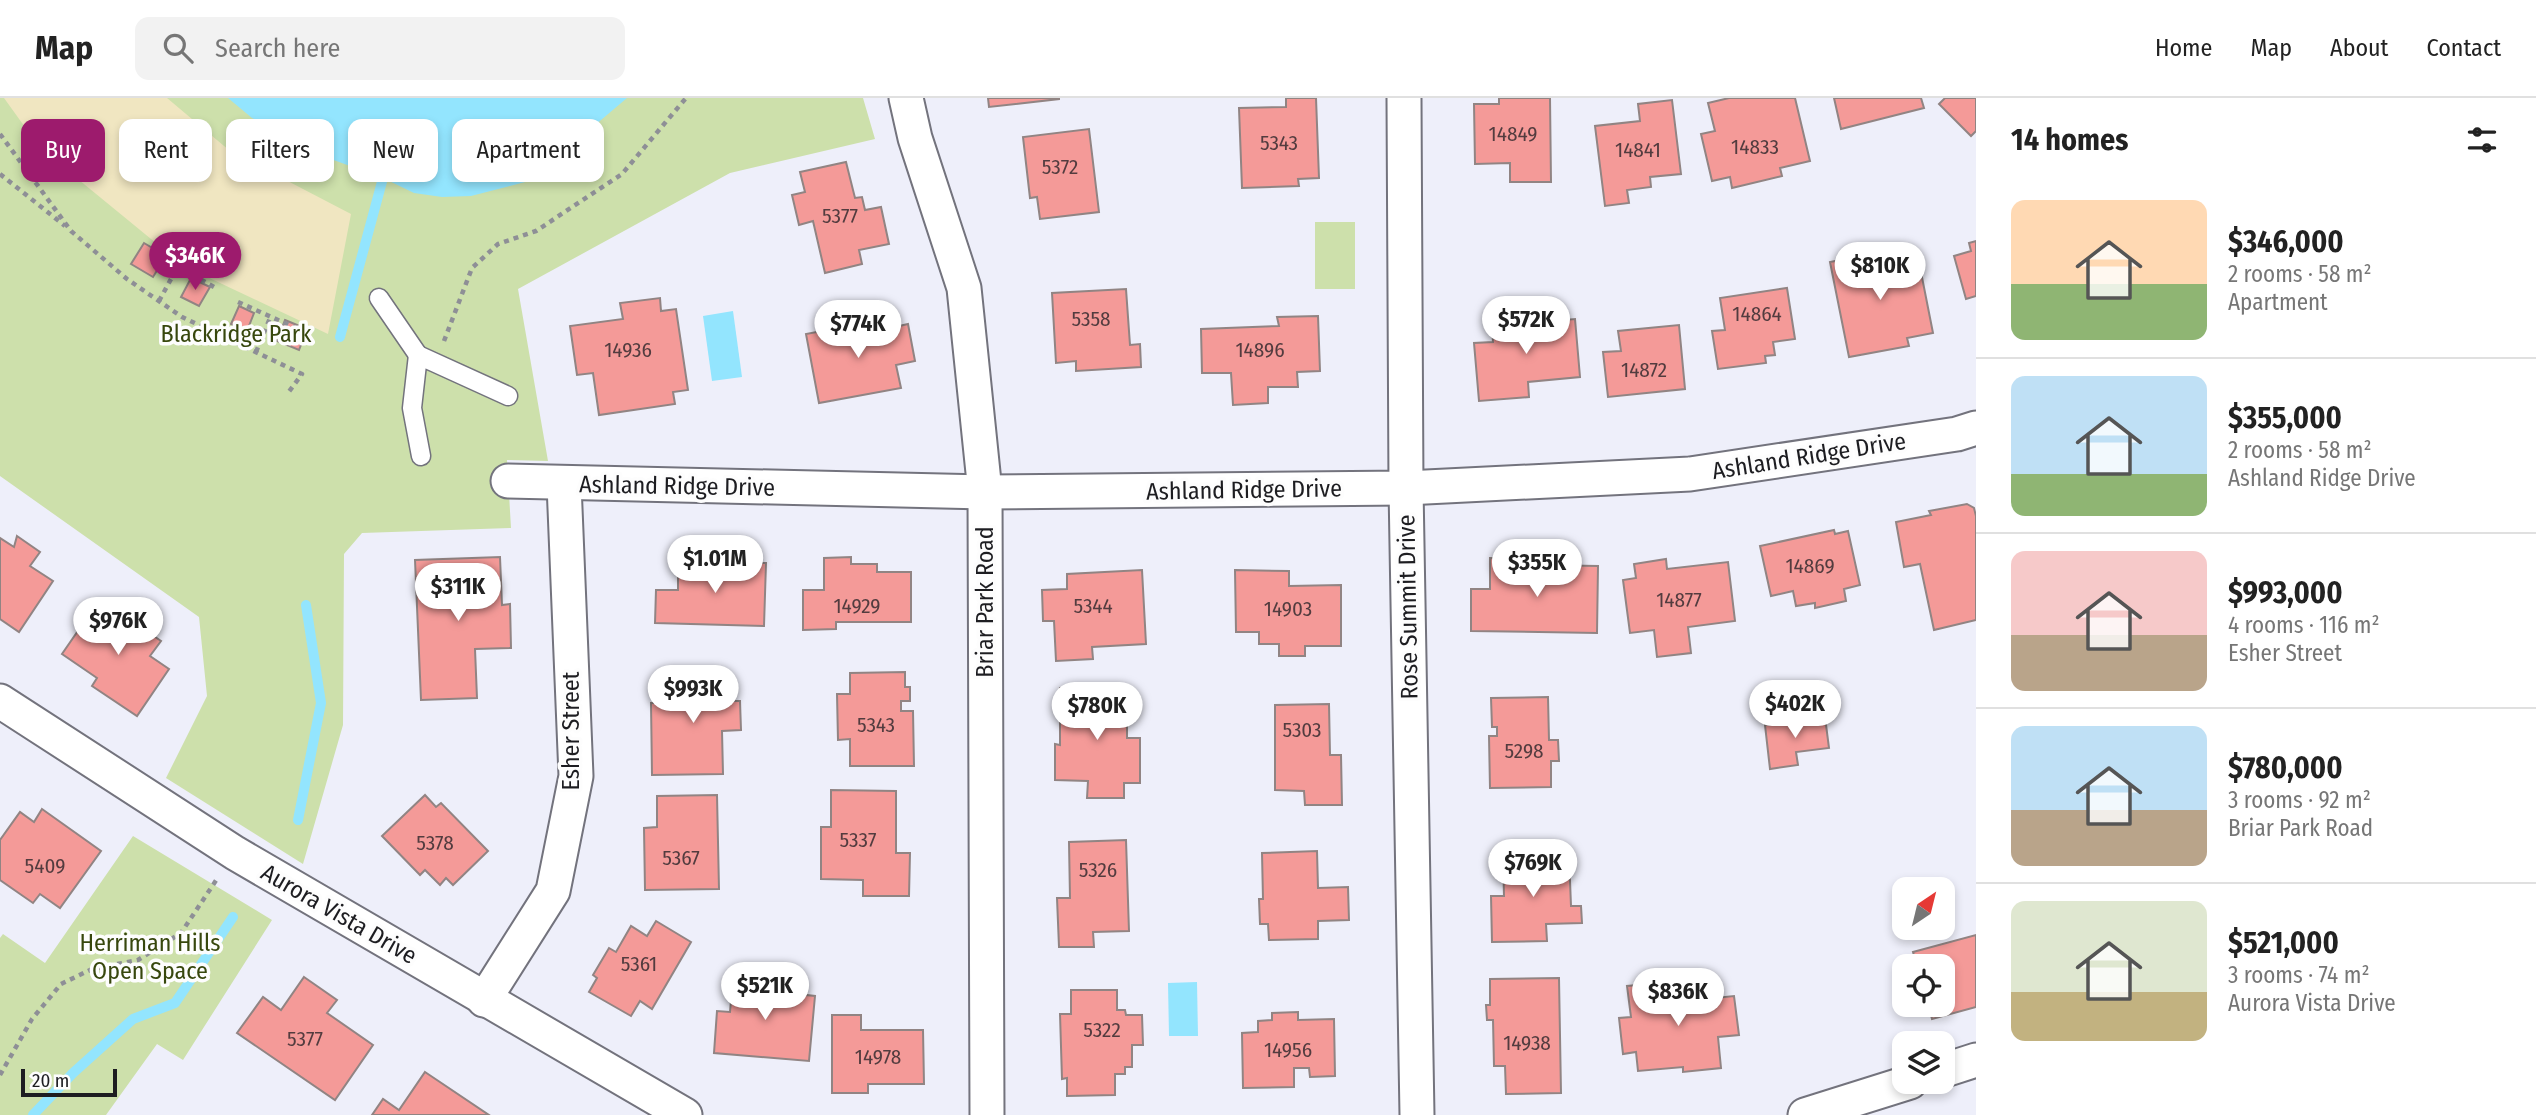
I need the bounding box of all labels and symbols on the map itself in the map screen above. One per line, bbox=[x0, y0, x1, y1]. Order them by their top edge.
house number: 14849 bbox=[1489, 121, 1537, 147]
house number: 5343 bbox=[1260, 130, 1298, 156]
house number: 14833 bbox=[1731, 134, 1779, 160]
house number: 14841 bbox=[1615, 137, 1661, 163]
house number: 5372 bbox=[1042, 154, 1078, 180]
house number: 5377 bbox=[822, 203, 858, 229]
pin: $346K bbox=[146, 232, 244, 292]
pin: $810K bbox=[1831, 242, 1929, 302]
pin: $572K bbox=[1477, 296, 1575, 356]
pin: $774K bbox=[809, 300, 907, 360]
house number: 14864 bbox=[1732, 301, 1782, 327]
house number: 5358 bbox=[1071, 306, 1111, 332]
park label: Blackridge Park bbox=[161, 320, 312, 348]
house number: 14936 bbox=[604, 337, 652, 363]
house number: 14896 bbox=[1235, 337, 1285, 363]
house number: 14872 bbox=[1621, 357, 1667, 383]
street label: Ashland Ridge Drive bbox=[1710, 427, 1908, 485]
street label: Ashland Ridge Drive bbox=[579, 470, 775, 502]
street label: Ashland Ridge Drive bbox=[1146, 474, 1342, 506]
street label: Rose Summit Drive bbox=[1392, 514, 1424, 700]
street label: Briar Park Road bbox=[971, 526, 999, 678]
pin: $1.01M bbox=[658, 536, 772, 595]
pin: $355K bbox=[1488, 540, 1586, 599]
house number: 14869 bbox=[1785, 553, 1835, 579]
pin: $311K bbox=[409, 564, 507, 623]
house number: 14877 bbox=[1656, 587, 1702, 613]
house number: 14929 bbox=[833, 593, 881, 619]
house number: 5344 bbox=[1073, 593, 1113, 619]
house number: 14903 bbox=[1264, 596, 1312, 622]
pin: $976K bbox=[69, 598, 167, 657]
pin: $993K bbox=[644, 666, 742, 725]
street label: Esher Street bbox=[557, 671, 585, 790]
pin: $402K bbox=[1746, 680, 1844, 740]
pin: $780K bbox=[1048, 682, 1146, 742]
house number: 5343 bbox=[857, 712, 895, 738]
house number: 5303 bbox=[1282, 717, 1322, 743]
house number: 5298 bbox=[1504, 738, 1544, 764]
house number: 5337 bbox=[840, 827, 876, 853]
house number: 5378 bbox=[416, 830, 454, 856]
pin: $769K bbox=[1484, 840, 1582, 899]
house number: 5367 bbox=[662, 845, 700, 871]
house number: 5409 bbox=[25, 853, 65, 879]
house number: 5326 bbox=[1079, 857, 1117, 883]
street label: Aurora Vista Drive bbox=[256, 858, 422, 970]
north arrow bbox=[1892, 877, 1955, 940]
park label: Herriman Hills Open Space bbox=[79, 929, 221, 985]
house number: 5361 bbox=[621, 951, 657, 977]
pin: $521K bbox=[716, 962, 814, 1022]
pin: $836K bbox=[1629, 968, 1727, 1028]
house number: 5322 bbox=[1083, 1017, 1121, 1043]
house number: 5377 bbox=[287, 1026, 323, 1052]
house number: 14938 bbox=[1503, 1030, 1551, 1056]
house number: 14956 bbox=[1264, 1037, 1312, 1063]
house number: 14978 bbox=[855, 1044, 901, 1070]
scale bar bbox=[21, 1066, 117, 1098]

